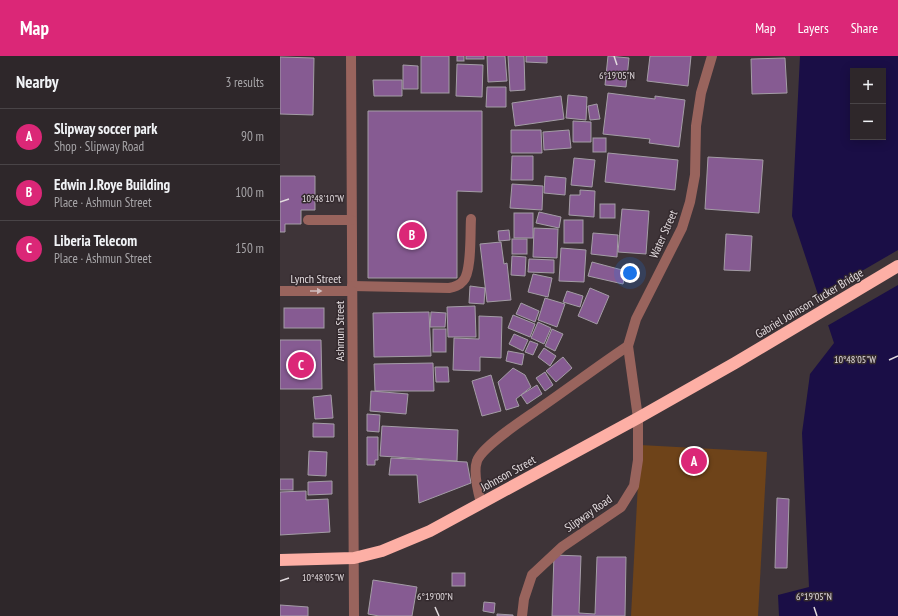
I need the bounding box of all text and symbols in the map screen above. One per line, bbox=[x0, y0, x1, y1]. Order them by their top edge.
text: Map bbox=[20, 16, 49, 40]
text: Map bbox=[755, 19, 776, 37]
text: Layers bbox=[798, 19, 829, 37]
text: Share bbox=[851, 19, 878, 37]
map controls bbox=[850, 68, 886, 140]
button: + bbox=[850, 68, 886, 104]
text: 6°19'05"N bbox=[599, 69, 635, 82]
text: Nearby bbox=[16, 71, 59, 93]
text: 3 results bbox=[225, 74, 264, 91]
button: − bbox=[850, 104, 886, 140]
text: Slipway soccer park bbox=[54, 119, 157, 138]
text: A bbox=[26, 128, 32, 145]
text: 90 m bbox=[241, 128, 264, 145]
text: Shop · Slipway Road bbox=[54, 138, 144, 155]
text: Edwin J.Roye Building bbox=[54, 175, 170, 194]
text: B bbox=[26, 184, 32, 201]
text: 100 m bbox=[235, 184, 264, 201]
text: 10°48'10"W bbox=[302, 192, 344, 205]
text: Place · Ashmun Street bbox=[54, 194, 152, 211]
street label: Water Street bbox=[646, 207, 681, 260]
pin: B bbox=[399, 220, 425, 250]
text: Liberia Telecom bbox=[54, 231, 137, 250]
text: C bbox=[26, 240, 32, 257]
text: 150 m bbox=[235, 240, 264, 257]
text: Place · Ashmun Street bbox=[54, 250, 152, 267]
your location bbox=[620, 263, 640, 283]
street label: Gabriel Johnson Tucker Bridge bbox=[752, 265, 866, 341]
street label: Lynch Street bbox=[291, 271, 342, 286]
one-way arrow bbox=[310, 288, 323, 294]
street label: Ashmun Street bbox=[332, 300, 347, 361]
pin: C bbox=[288, 350, 314, 380]
text: 10°48'05"W bbox=[834, 353, 876, 366]
pin: A bbox=[681, 446, 707, 476]
street label: Johnson Street bbox=[477, 451, 539, 495]
street label: Slipway Road bbox=[561, 491, 615, 535]
text: 10°48'05"W bbox=[302, 571, 344, 584]
text: 6°19'00"N bbox=[417, 590, 453, 603]
text: 6°19'05"N bbox=[796, 590, 832, 603]

